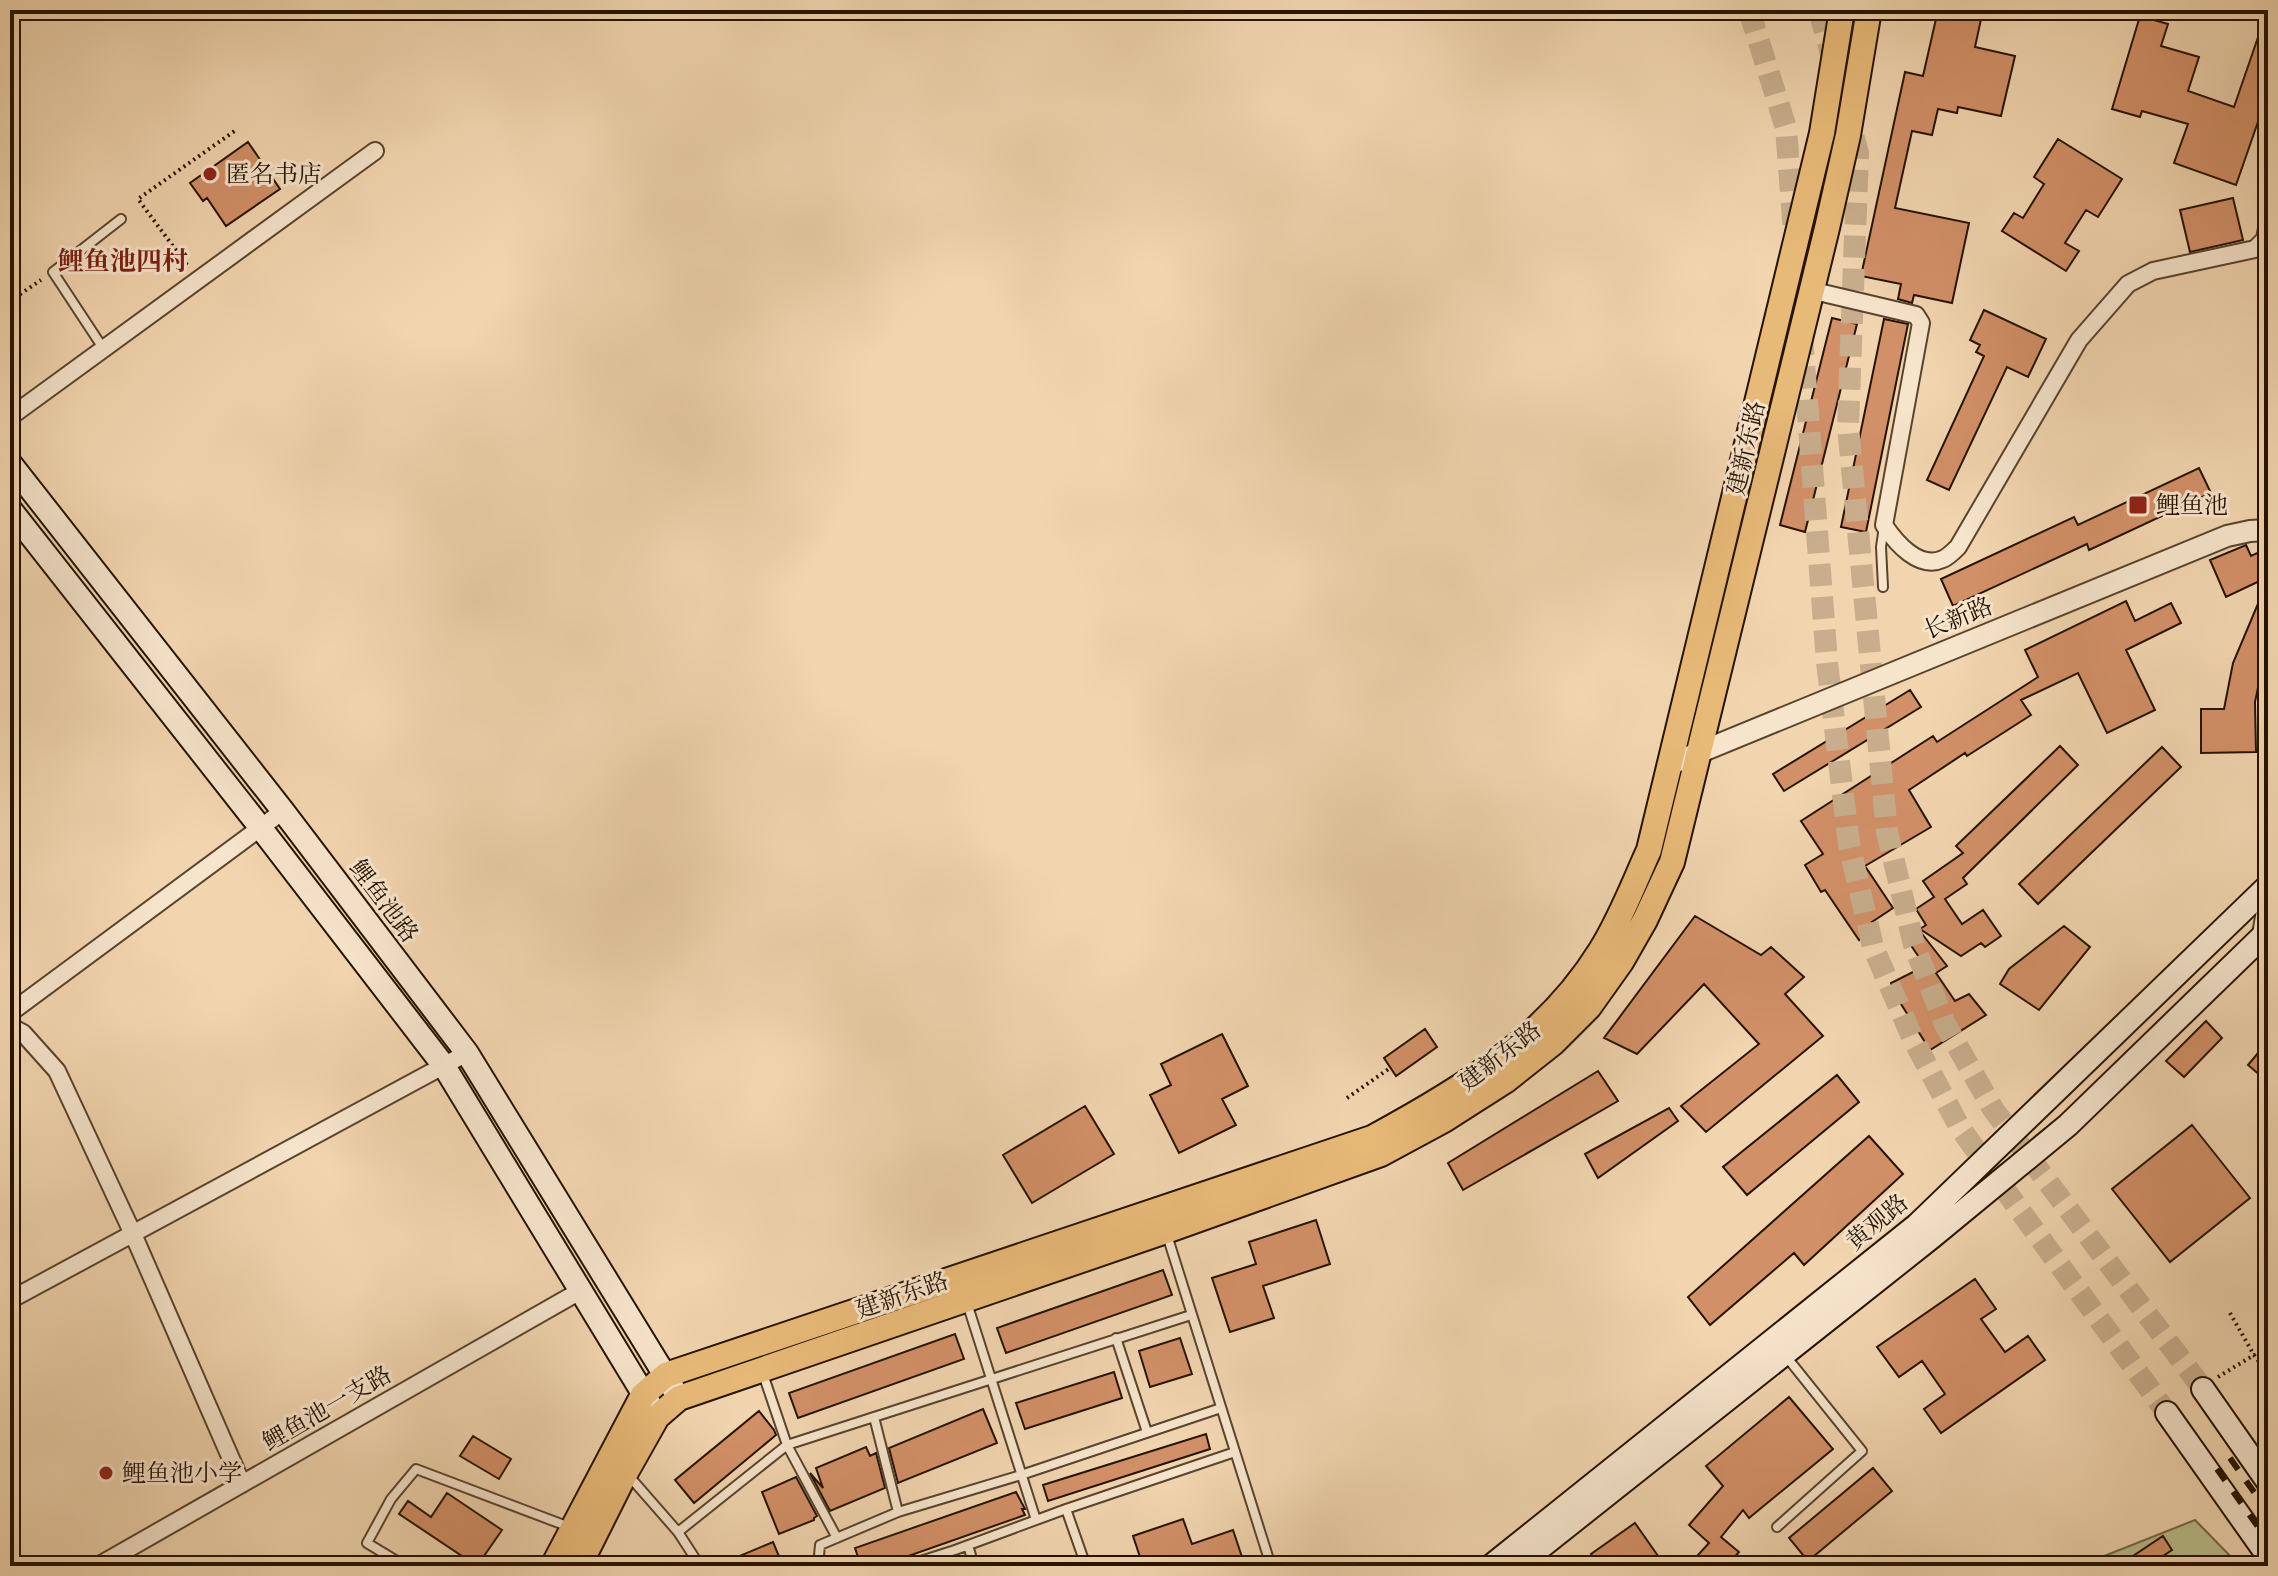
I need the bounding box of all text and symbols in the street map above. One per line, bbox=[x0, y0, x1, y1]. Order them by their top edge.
place label: 匿名书店 bbox=[226, 156, 322, 191]
marker: 匿名书店 bbox=[201, 165, 219, 183]
district label: 鲤鱼池四村 bbox=[58, 241, 188, 280]
street label: 建新东路 bbox=[1718, 397, 1773, 499]
place label: 鲤鱼池 bbox=[2156, 487, 2228, 522]
marker: 鲤鱼池 bbox=[2127, 494, 2149, 516]
street label: 长新路 bbox=[1918, 588, 1998, 647]
street label: 鲤鱼池路 bbox=[342, 852, 427, 950]
street label: 建新东路 bbox=[1451, 1012, 1548, 1099]
street label: 黄观路 bbox=[1838, 1185, 1916, 1258]
street label: 建新东路 bbox=[851, 1262, 953, 1327]
street label: 鲤鱼池一支路 bbox=[256, 1356, 398, 1459]
place label: 鲤鱼池小学 bbox=[122, 1455, 242, 1490]
marker: 鲤鱼池小学 bbox=[97, 1464, 115, 1482]

